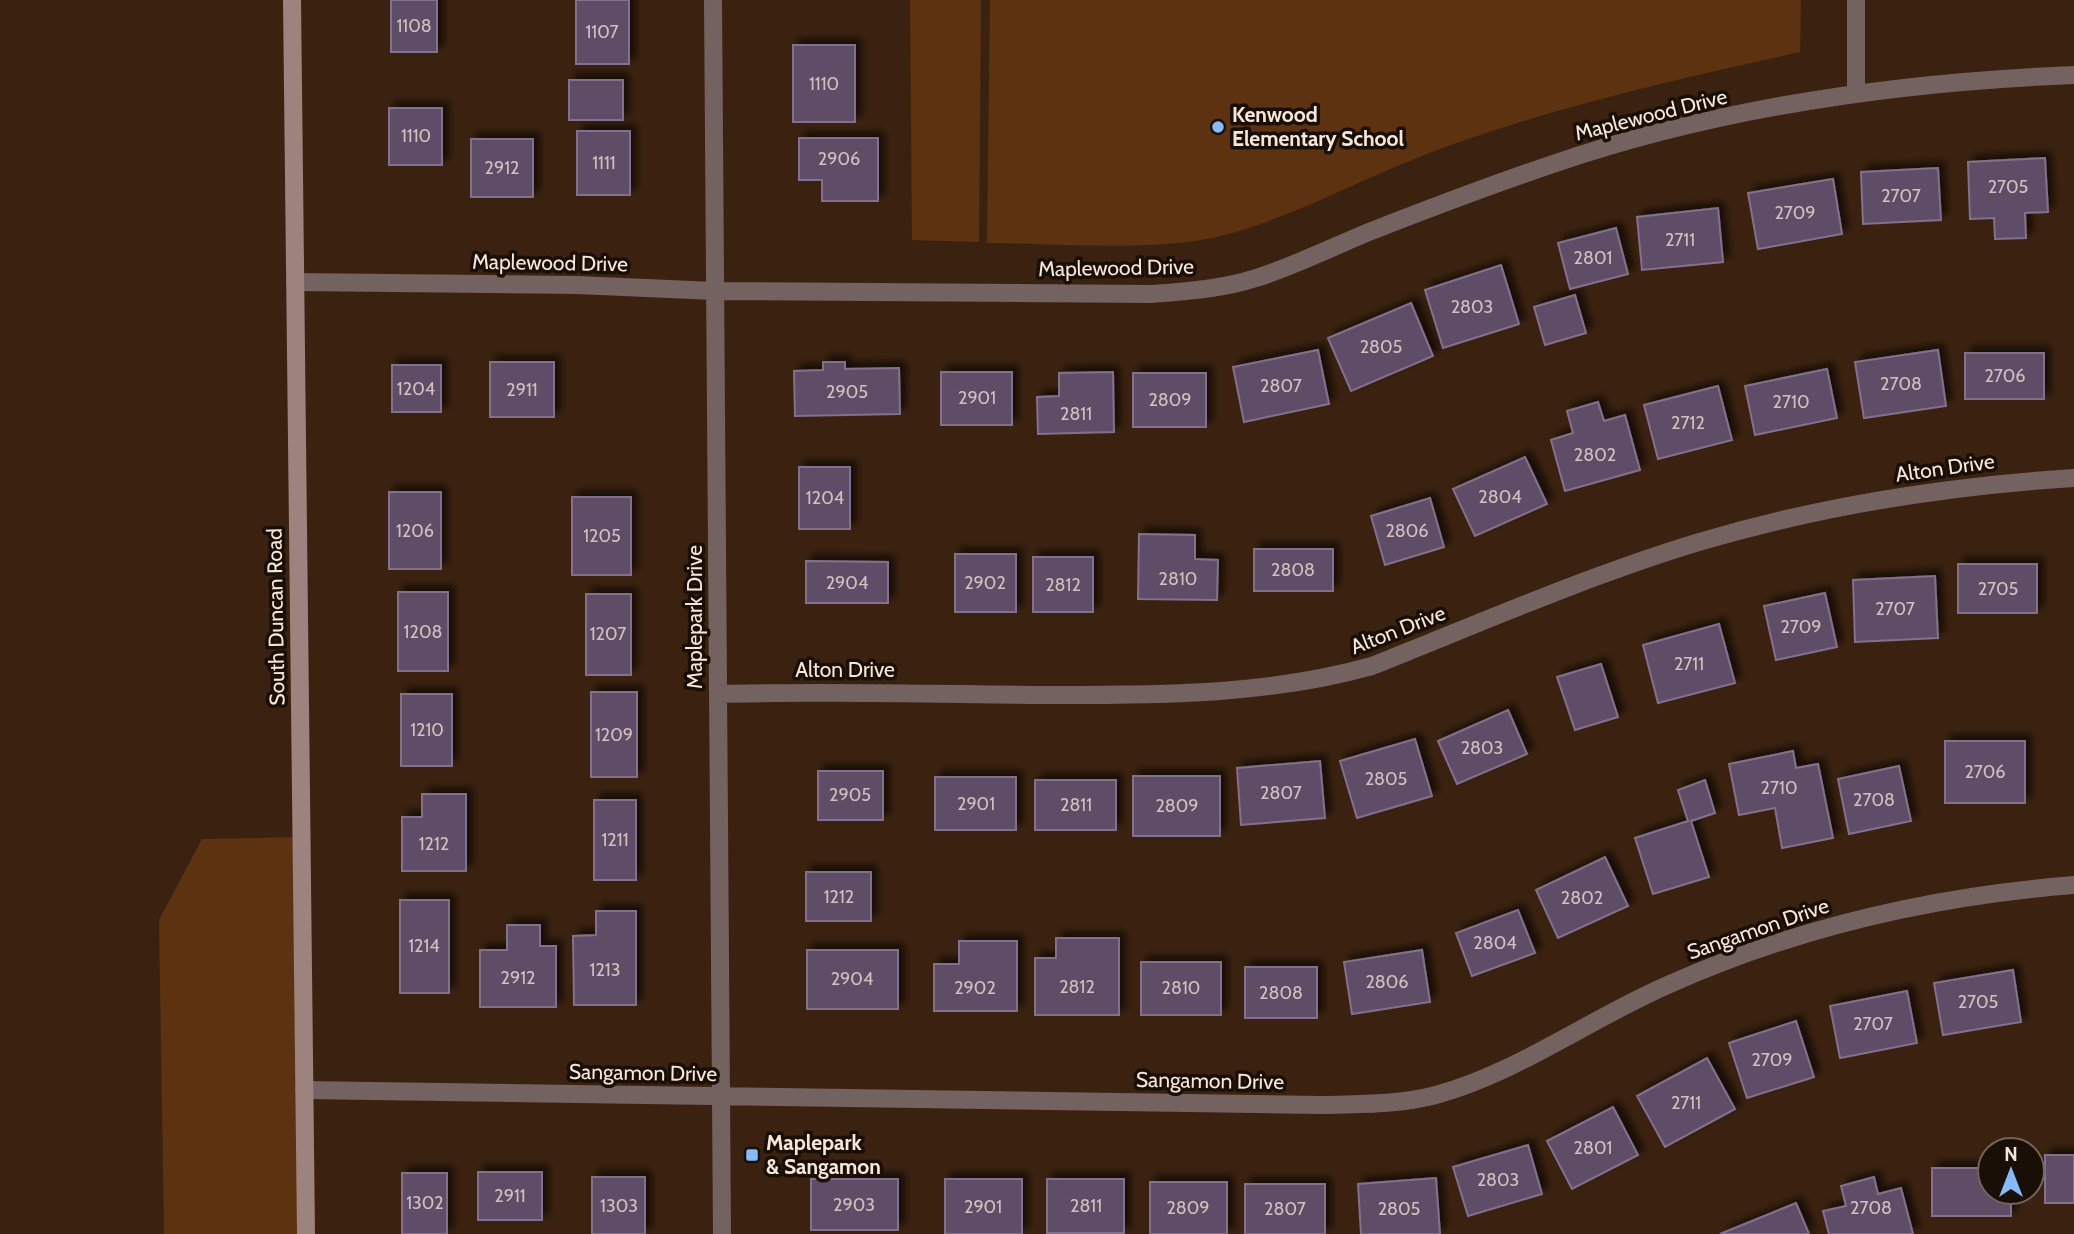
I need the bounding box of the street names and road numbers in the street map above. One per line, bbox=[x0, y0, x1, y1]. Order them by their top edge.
street label: Maplewood Drive bbox=[1572, 83, 1730, 146]
street label: Maplewood Drive bbox=[472, 249, 628, 276]
street label: Maplewood Drive bbox=[1038, 254, 1194, 281]
street label: Alton Drive bbox=[1894, 448, 1996, 487]
street label: South Duncan Road bbox=[261, 528, 290, 706]
street label: Maplepark Drive bbox=[682, 545, 707, 689]
street label: Alton Drive bbox=[1347, 600, 1449, 659]
street label: Alton Drive bbox=[795, 657, 895, 682]
street label: Sangamon Drive bbox=[1684, 893, 1832, 964]
street label: Sangamon Drive bbox=[569, 1059, 718, 1086]
street label: Sangamon Drive bbox=[1136, 1067, 1285, 1094]

